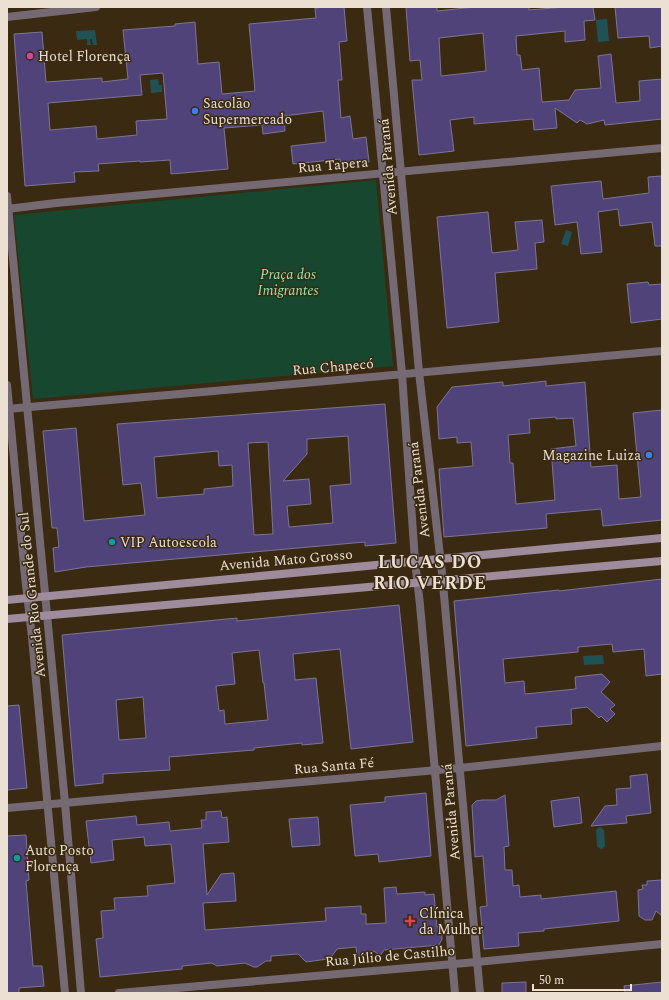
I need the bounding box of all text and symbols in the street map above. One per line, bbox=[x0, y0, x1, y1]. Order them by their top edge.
place label: Hotel Florença bbox=[38, 46, 130, 67]
marker: Hotel Florença bbox=[25, 51, 35, 61]
place label: Sacolão Supermercado bbox=[203, 93, 292, 130]
marker: Sacolão Supermercado bbox=[190, 106, 200, 116]
street label: Avenida Paraná bbox=[373, 118, 403, 216]
street label: Rua Tapera bbox=[297, 151, 369, 179]
park label: Praça dos Imigrantes bbox=[258, 264, 318, 301]
street label: Rua Chapecó bbox=[291, 353, 375, 381]
street label: Avenida Paraná bbox=[403, 440, 435, 539]
place label: Magazine Luiza bbox=[542, 445, 641, 466]
marker: Magazine Luiza bbox=[644, 450, 654, 460]
street label: Avenida Rio Grande do Sul bbox=[13, 511, 51, 679]
place label: VIP Autoescola bbox=[120, 532, 217, 553]
marker: VIP Autoescola bbox=[107, 537, 117, 547]
street label: Avenida Mato Grosso bbox=[218, 544, 354, 576]
district label: LUCAS DO RIO VERDE bbox=[373, 549, 487, 597]
street label: Rua Santa Fé bbox=[293, 752, 375, 780]
street label: Avenida Paraná bbox=[436, 763, 466, 861]
place label: Auto Posto Florença bbox=[25, 840, 94, 877]
marker: Auto Posto Florença bbox=[12, 853, 22, 863]
place label: Clínica da Mulher bbox=[419, 903, 483, 940]
marker: Clínica da Mulher bbox=[404, 915, 416, 927]
street label: Rua Júlio de Castilho bbox=[324, 940, 456, 972]
scale bar bbox=[533, 966, 631, 992]
text: 50 m bbox=[539, 971, 564, 990]

